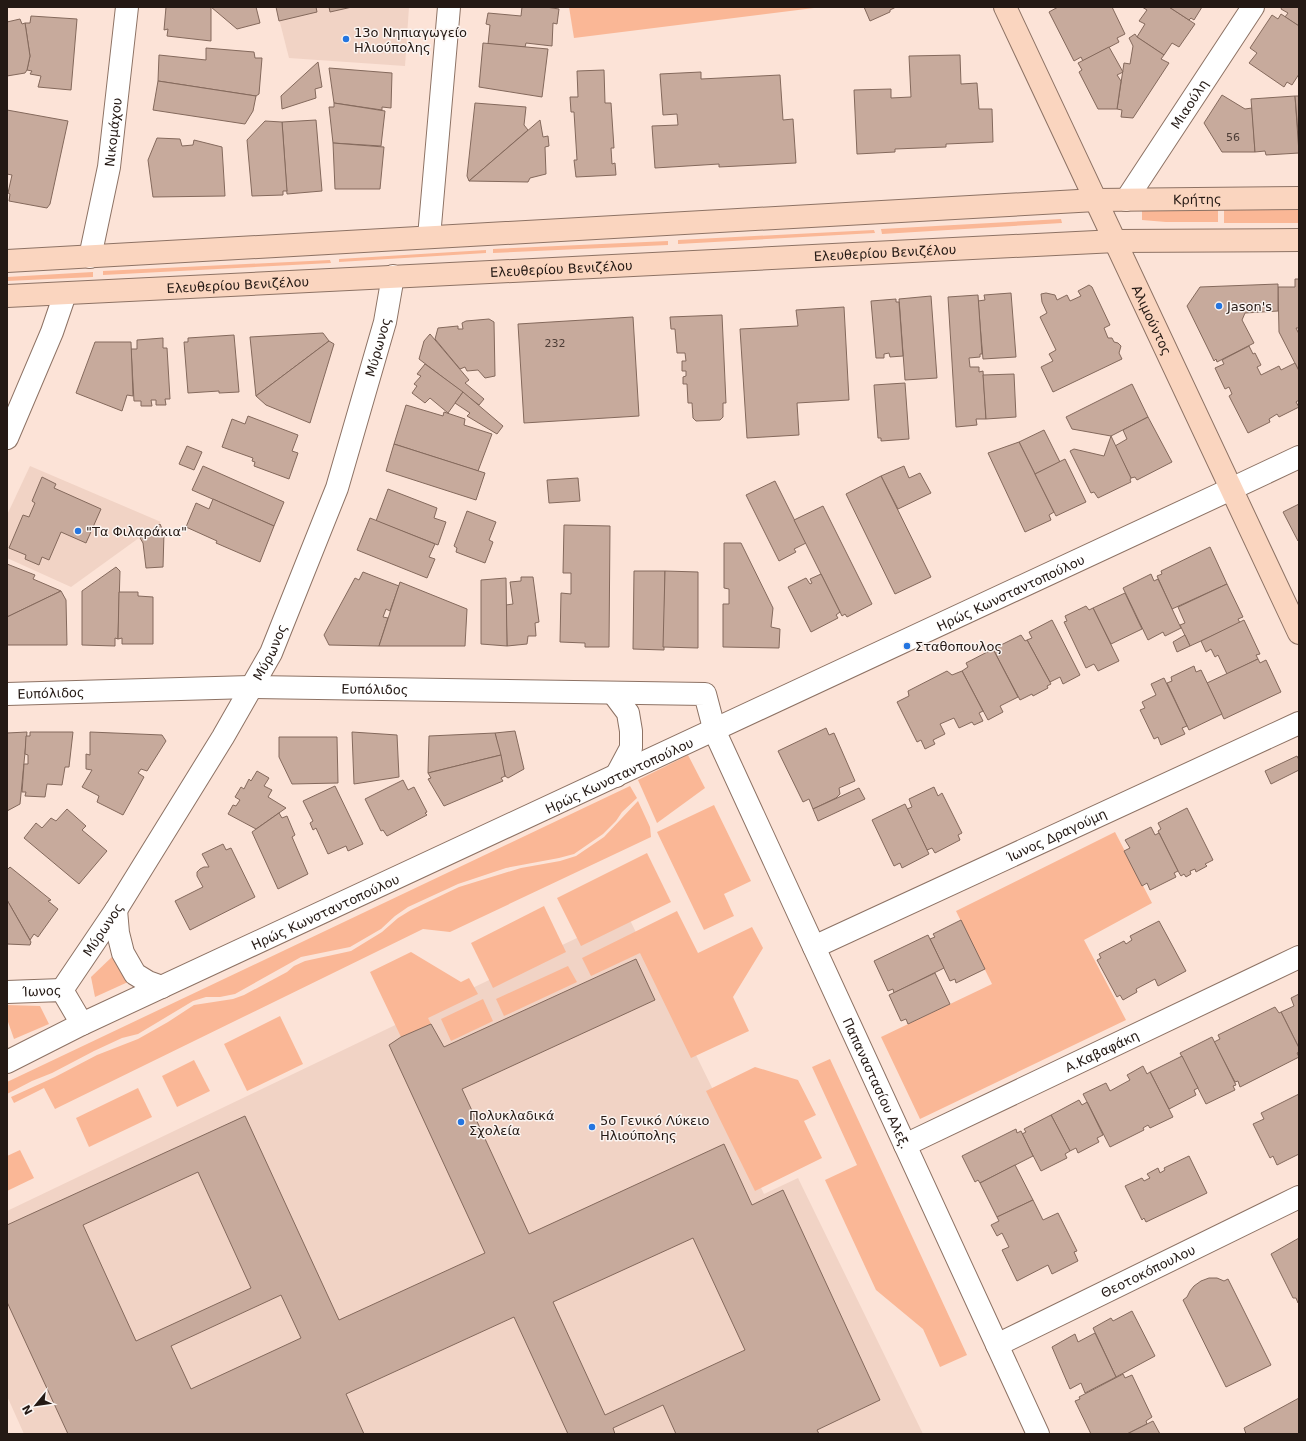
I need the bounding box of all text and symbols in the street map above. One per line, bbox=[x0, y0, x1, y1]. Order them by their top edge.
place label: 13ο Νηπιαγωγείο Ηλιούπολης bbox=[354, 25, 467, 55]
marker: 13ο Νηπιαγωγείο Ηλιούπολης bbox=[341, 34, 351, 44]
street label: Μιαούλη bbox=[1168, 77, 1211, 131]
street label: Νικομάχου bbox=[102, 97, 124, 168]
house number: 56 bbox=[1226, 131, 1240, 144]
street label: Κρήτης bbox=[1173, 191, 1222, 207]
street label: Ελευθερίου Βενιζέλου bbox=[813, 241, 957, 263]
street label: Ελευθερίου Βενιζέλου bbox=[490, 257, 633, 280]
street label: Ελευθερίου Βενιζέλου bbox=[166, 274, 309, 296]
street label: Αλιμούντος bbox=[1129, 283, 1175, 358]
place label: Jason's bbox=[1226, 299, 1272, 314]
marker: Jason's bbox=[1214, 301, 1224, 311]
street label: Μύρωνος bbox=[362, 317, 393, 378]
house number: 232 bbox=[545, 337, 566, 350]
place label: "Τα Φιλαράκια" bbox=[86, 524, 187, 539]
marker: "Τα Φιλαράκια" bbox=[73, 526, 83, 536]
street label: Ηρώς Κωνσταντοπούλου bbox=[934, 551, 1087, 634]
street label: Μύρωνος bbox=[250, 622, 289, 683]
place label: Σταθοπουλος bbox=[915, 639, 1002, 654]
marker: Σταθοπουλος bbox=[902, 641, 912, 651]
street label: Ευπόλιδος bbox=[341, 681, 409, 697]
street label: Ευπόλιδος bbox=[17, 684, 85, 701]
street label: Ηρώς Κωνσταντοπούλου bbox=[543, 734, 696, 816]
street label: Ίωνος Δραγούμη bbox=[1003, 805, 1109, 865]
street label: Ηρώς Κωνσταντοπούλου bbox=[249, 871, 402, 952]
street label: Μύρωνος bbox=[80, 900, 126, 959]
street label: Ίωνος bbox=[21, 983, 62, 999]
street label: Παπαναστασίου Αλεξ. bbox=[840, 1015, 913, 1151]
street label: Α.Καβαφάκη bbox=[1062, 1027, 1141, 1075]
place label: Πολυκλαδικά Σχολεία bbox=[469, 1108, 554, 1138]
place label: 5ο Γενικό Λύκειο Ηλιούπολης bbox=[600, 1113, 710, 1143]
marker: Πολυκλαδικά Σχολεία bbox=[456, 1117, 466, 1127]
marker: 5ο Γενικό Λύκειο Ηλιούπολης bbox=[587, 1122, 597, 1132]
street label: Θεοτοκόπουλου bbox=[1098, 1242, 1197, 1301]
north arrow bbox=[16, 1385, 56, 1425]
text: N bbox=[20, 1402, 36, 1417]

